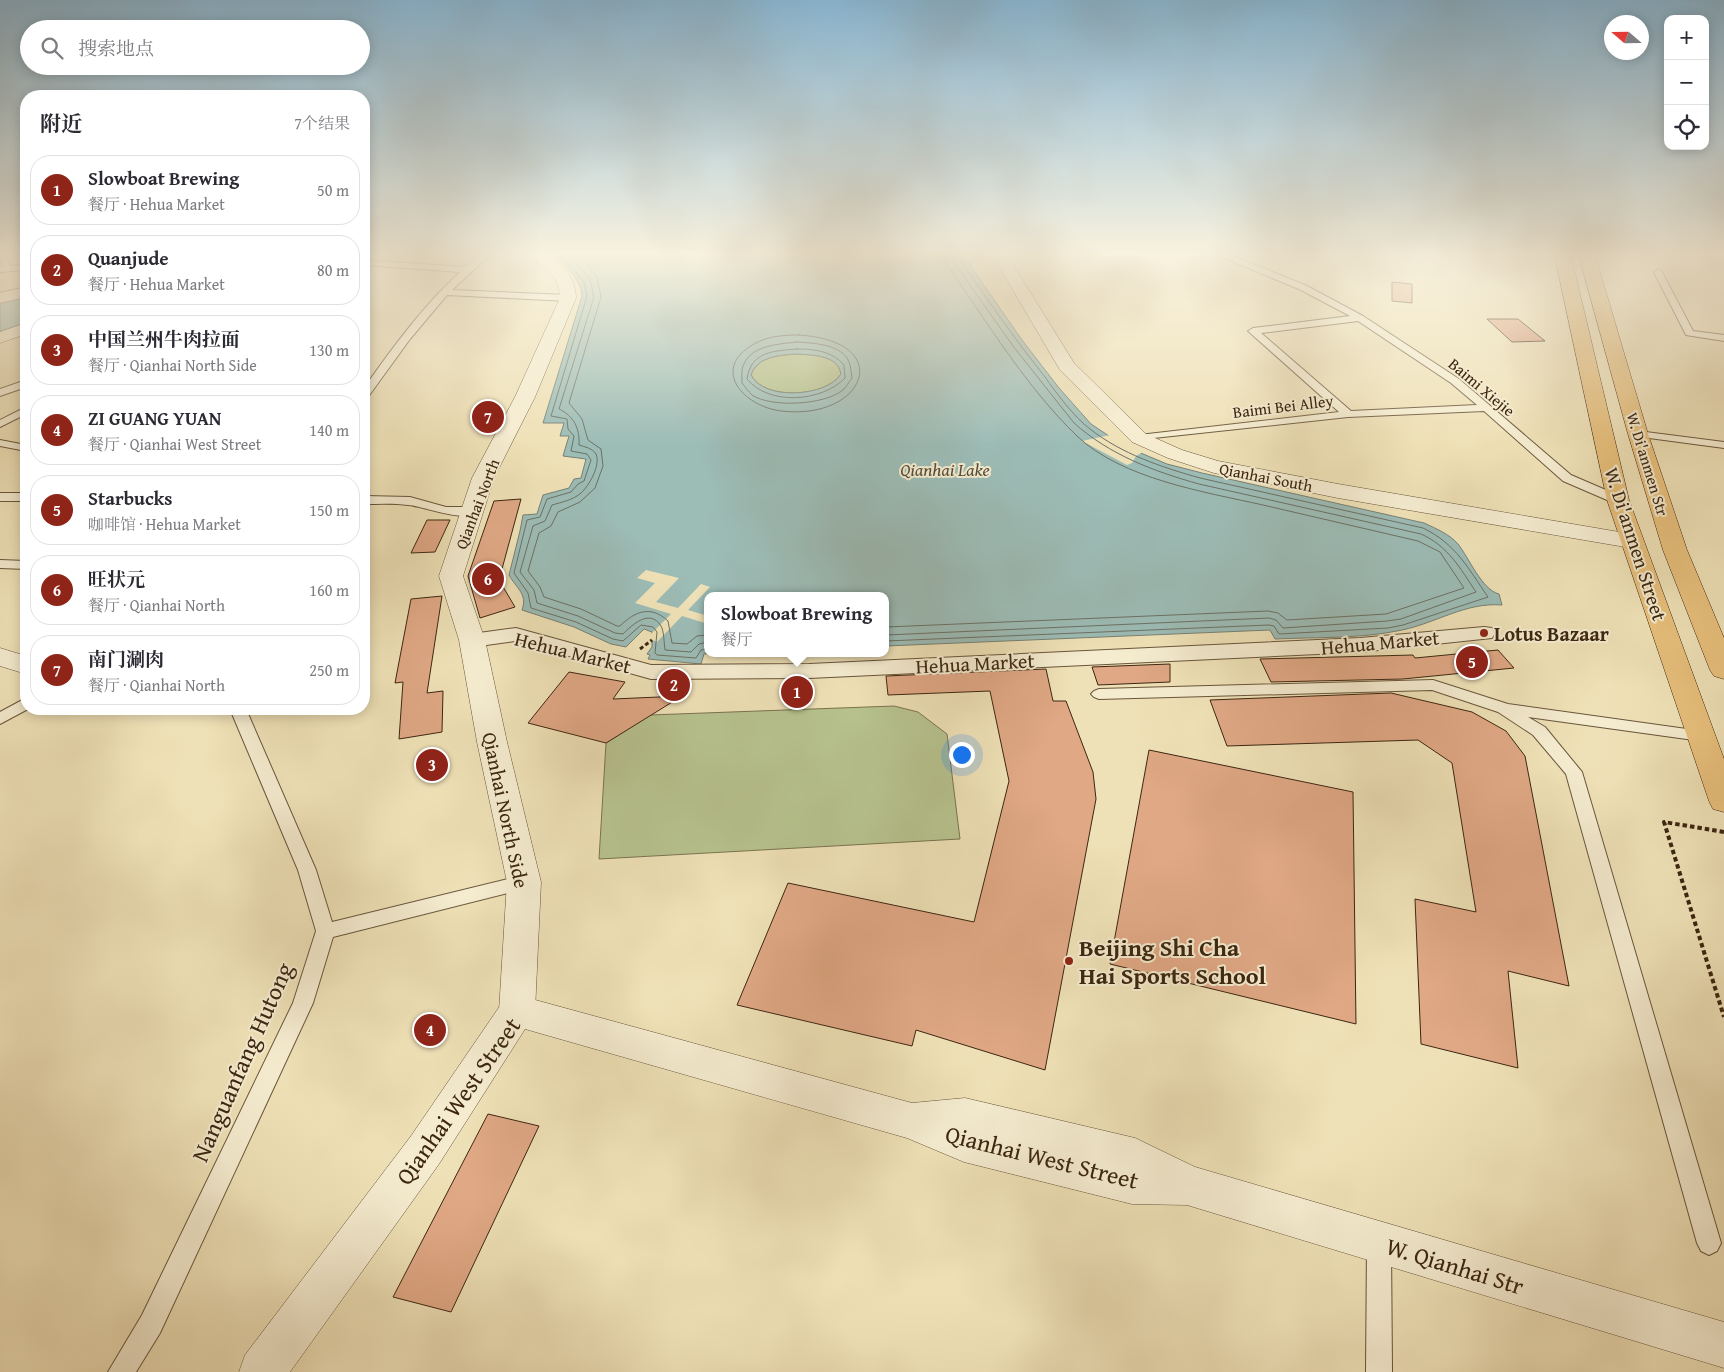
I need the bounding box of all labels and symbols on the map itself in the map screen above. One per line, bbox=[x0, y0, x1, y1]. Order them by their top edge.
north arrow bbox=[1604, 15, 1649, 60]
street label: Baimi Xiejie bbox=[1443, 352, 1521, 422]
street label: Baimi Bei Alley bbox=[1231, 388, 1335, 424]
pin: 7 bbox=[472, 398, 504, 436]
street label: W. Di'anmen Str bbox=[1621, 409, 1675, 519]
street label: Qianhai North bbox=[449, 455, 505, 553]
water label: Qianhai Lake bbox=[900, 456, 990, 483]
street label: Qianhai South bbox=[1217, 456, 1315, 498]
street label: W. Di'anmen Street bbox=[1598, 464, 1674, 624]
pin: 6 bbox=[472, 560, 504, 598]
place label: Lotus Bazaar bbox=[1494, 619, 1609, 648]
street label: Hehua Market bbox=[1320, 622, 1440, 662]
street label: Hehua Market bbox=[512, 624, 634, 680]
marker: Lotus Bazaar bbox=[1478, 627, 1490, 639]
pin: 5 bbox=[1456, 643, 1488, 681]
street label: Hehua Market bbox=[915, 645, 1035, 681]
pin: 2 bbox=[658, 666, 690, 704]
pin: 1 bbox=[781, 673, 813, 711]
street label: Qianhai North Side bbox=[475, 729, 537, 891]
your location bbox=[949, 742, 975, 768]
pin: 3 bbox=[416, 746, 448, 784]
place label: Beijing Shi Cha Hai Sports School bbox=[1079, 930, 1266, 993]
marker: Beijing Shi Cha Hai Sports School bbox=[1063, 955, 1075, 967]
street label: Nanguanfang Hutong bbox=[182, 957, 302, 1167]
street label: Qianhai West Street bbox=[387, 1010, 529, 1192]
pin: 4 bbox=[414, 1011, 446, 1049]
street label: Qianhai West Street bbox=[942, 1116, 1143, 1198]
street label: W. Qianhai Str bbox=[1382, 1228, 1528, 1304]

